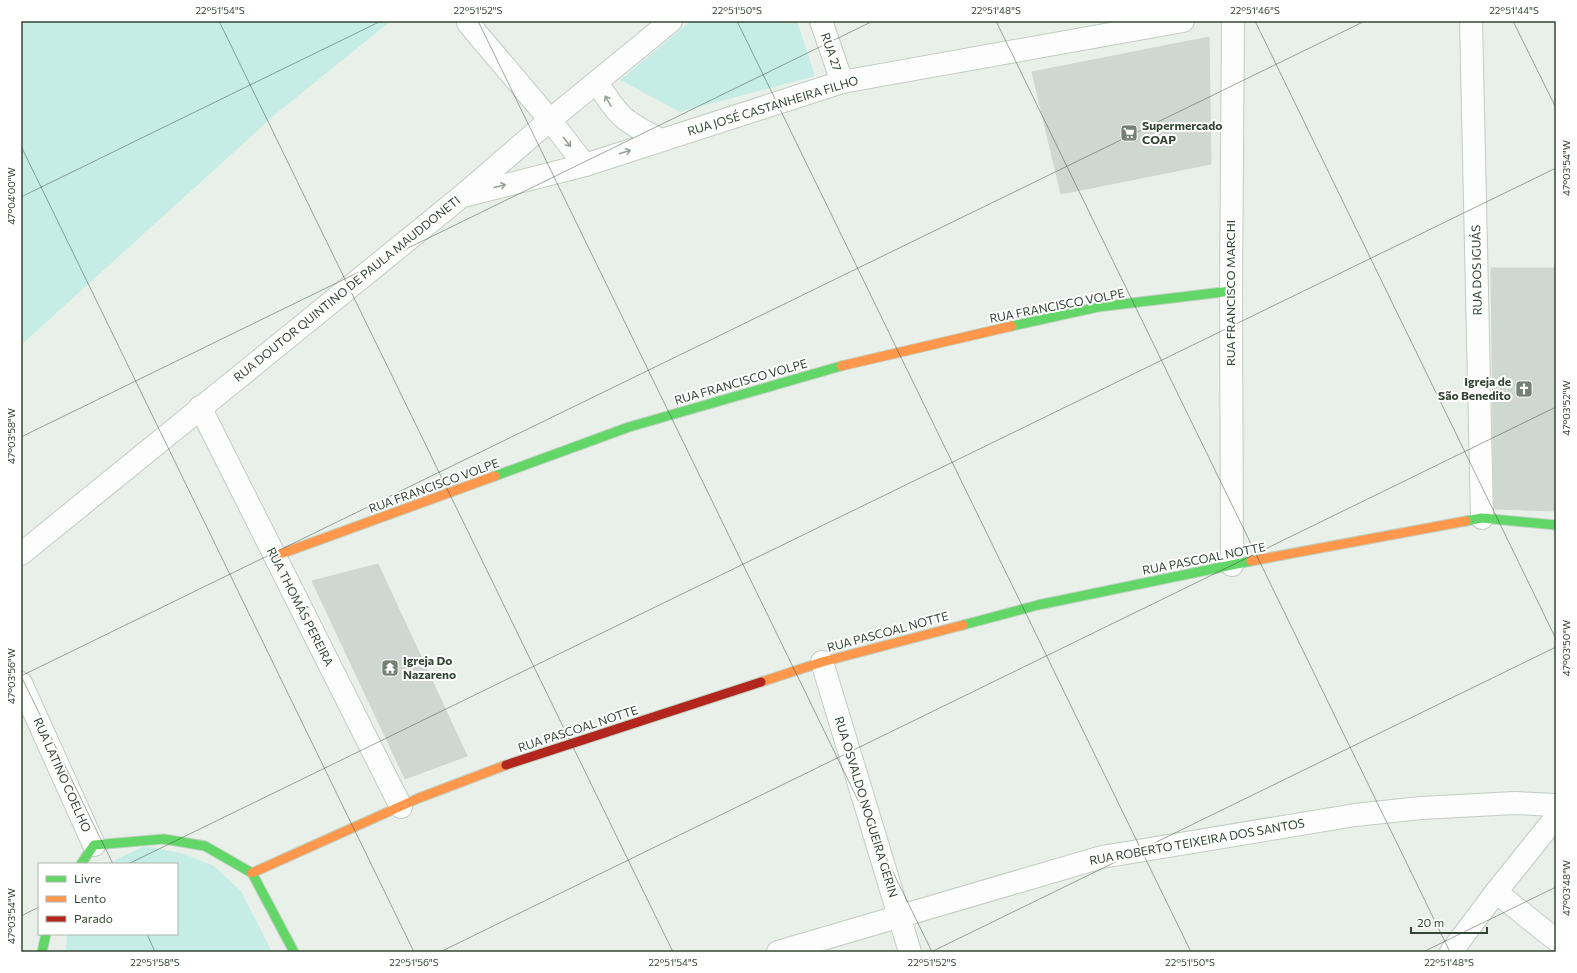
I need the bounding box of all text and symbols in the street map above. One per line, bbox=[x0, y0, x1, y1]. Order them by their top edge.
text: 22°51'54"S bbox=[195, 4, 245, 16]
text: 22°51'52"S bbox=[454, 4, 503, 16]
text: 22°51'50"S bbox=[712, 4, 762, 16]
text: 22°51'48"S bbox=[971, 4, 1021, 16]
text: 22°51'46"S bbox=[1230, 4, 1280, 16]
text: 22°51'44"S bbox=[1489, 4, 1539, 16]
street label: RUA 27 bbox=[819, 31, 845, 73]
street label: RUA JOSÉ CASTANHEIRA FILHO bbox=[686, 72, 860, 139]
one-way arrow bbox=[604, 95, 612, 107]
place label: Supermercado COAP bbox=[1142, 118, 1222, 146]
supermarket icon: Supermercado COAP bbox=[1119, 123, 1139, 143]
one-way arrow bbox=[563, 137, 571, 148]
text: 47°03'54"W bbox=[1560, 140, 1572, 196]
one-way arrow bbox=[619, 148, 632, 155]
text: 47°04'00"W bbox=[5, 167, 17, 225]
one-way arrow bbox=[493, 182, 506, 189]
street label: RUA DOUTOR QUINTINO DE PAULA MAUDDONETI bbox=[230, 192, 462, 384]
street label: RUA FRANCISCO MARCHI bbox=[1223, 220, 1237, 366]
street label: RUA DOS IGUÁS bbox=[1468, 225, 1484, 315]
street label: RUA FRANCISCO VOLPE bbox=[988, 285, 1126, 325]
street label: RUA FRANCISCO VOLPE bbox=[673, 355, 809, 407]
place label: Igreja de São Benedito bbox=[1438, 374, 1511, 402]
church icon: Igreja de São Benedito bbox=[1514, 379, 1534, 399]
text: 47°03'52"W bbox=[1560, 380, 1572, 436]
text: 47°03'58"W bbox=[5, 408, 17, 464]
street label: RUA FRANCISCO VOLPE bbox=[367, 455, 501, 515]
street label: RUA PASCOAL NOTTE bbox=[1141, 539, 1267, 577]
street label: RUA THOMÁS PEREIRA bbox=[265, 545, 337, 668]
street label: RUA PASCOAL NOTTE bbox=[826, 608, 950, 654]
text: 47°03'50"W bbox=[1560, 620, 1572, 676]
text: 47°03'56"W bbox=[5, 648, 17, 704]
place label: Igreja Do Nazareno bbox=[403, 653, 456, 681]
temple icon: Igreja Do Nazareno bbox=[380, 658, 400, 678]
street label: RUA PASCOAL NOTTE bbox=[516, 702, 639, 754]
street label: RUA OSVALDO NOGUEIRA GERIN bbox=[833, 714, 901, 899]
street label: RUA LATINO COELHO bbox=[31, 715, 95, 834]
street label: RUA ROBERTO TEIXEIRA DOS SANTOS bbox=[1088, 815, 1306, 867]
text: 47°03'48"W bbox=[1560, 860, 1572, 916]
legend bbox=[38, 863, 178, 935]
text: Livre bbox=[74, 871, 101, 885]
text: 47°03'54"W bbox=[5, 888, 17, 944]
text: Lento bbox=[74, 891, 106, 905]
scale bar bbox=[1411, 909, 1487, 935]
text: Parado bbox=[74, 911, 113, 925]
text: 20 m bbox=[1417, 915, 1444, 929]
text: 22°51'58"S bbox=[130, 956, 180, 968]
text: 22°51'56"S bbox=[389, 956, 439, 968]
text: 22°51'54"S bbox=[648, 956, 698, 968]
text: 22°51'52"S bbox=[908, 956, 957, 968]
text: 22°51'50"S bbox=[1165, 956, 1215, 968]
text: 22°51'48"S bbox=[1424, 956, 1474, 968]

